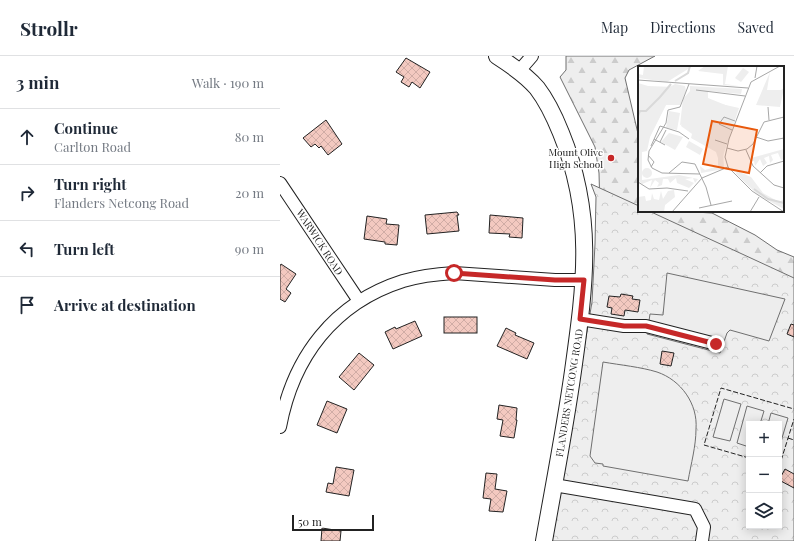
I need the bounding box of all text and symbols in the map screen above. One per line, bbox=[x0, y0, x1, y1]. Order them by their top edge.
text: Strollr bbox=[20, 15, 78, 41]
text: Map bbox=[601, 18, 628, 37]
text: Directions bbox=[650, 18, 716, 37]
text: Saved bbox=[738, 18, 774, 37]
inset map bbox=[638, 66, 784, 212]
text: 3 min bbox=[16, 71, 59, 93]
text: Walk · 190 m bbox=[192, 74, 264, 91]
text: Continue bbox=[54, 118, 118, 138]
icon: ahead bbox=[16, 126, 38, 148]
text: 80 m bbox=[235, 128, 264, 145]
text: Carlton Road bbox=[54, 138, 131, 155]
place label: Mount Olive High School bbox=[548, 145, 603, 171]
marker: Mount Olive High School bbox=[606, 153, 616, 163]
text: Turn right bbox=[54, 174, 127, 194]
icon: right bbox=[16, 182, 38, 204]
text: 20 m bbox=[235, 184, 264, 201]
text: Flanders Netcong Road bbox=[54, 194, 189, 211]
street label: WARWICK ROAD bbox=[293, 206, 347, 278]
icon: left bbox=[16, 238, 38, 260]
text: Turn left bbox=[54, 239, 115, 259]
text: 90 m bbox=[235, 240, 264, 257]
route start bbox=[445, 264, 463, 282]
icon: arrive bbox=[16, 294, 38, 316]
text: Arrive at destination bbox=[54, 295, 196, 315]
street label: FLANDERS NETCONG ROAD bbox=[552, 328, 586, 458]
route end bbox=[707, 335, 725, 353]
map controls bbox=[746, 421, 782, 529]
button: + bbox=[746, 421, 782, 457]
button: − bbox=[746, 457, 782, 493]
button: layers bbox=[746, 493, 782, 529]
scale bar bbox=[292, 513, 374, 532]
text: 50 m bbox=[298, 514, 322, 529]

